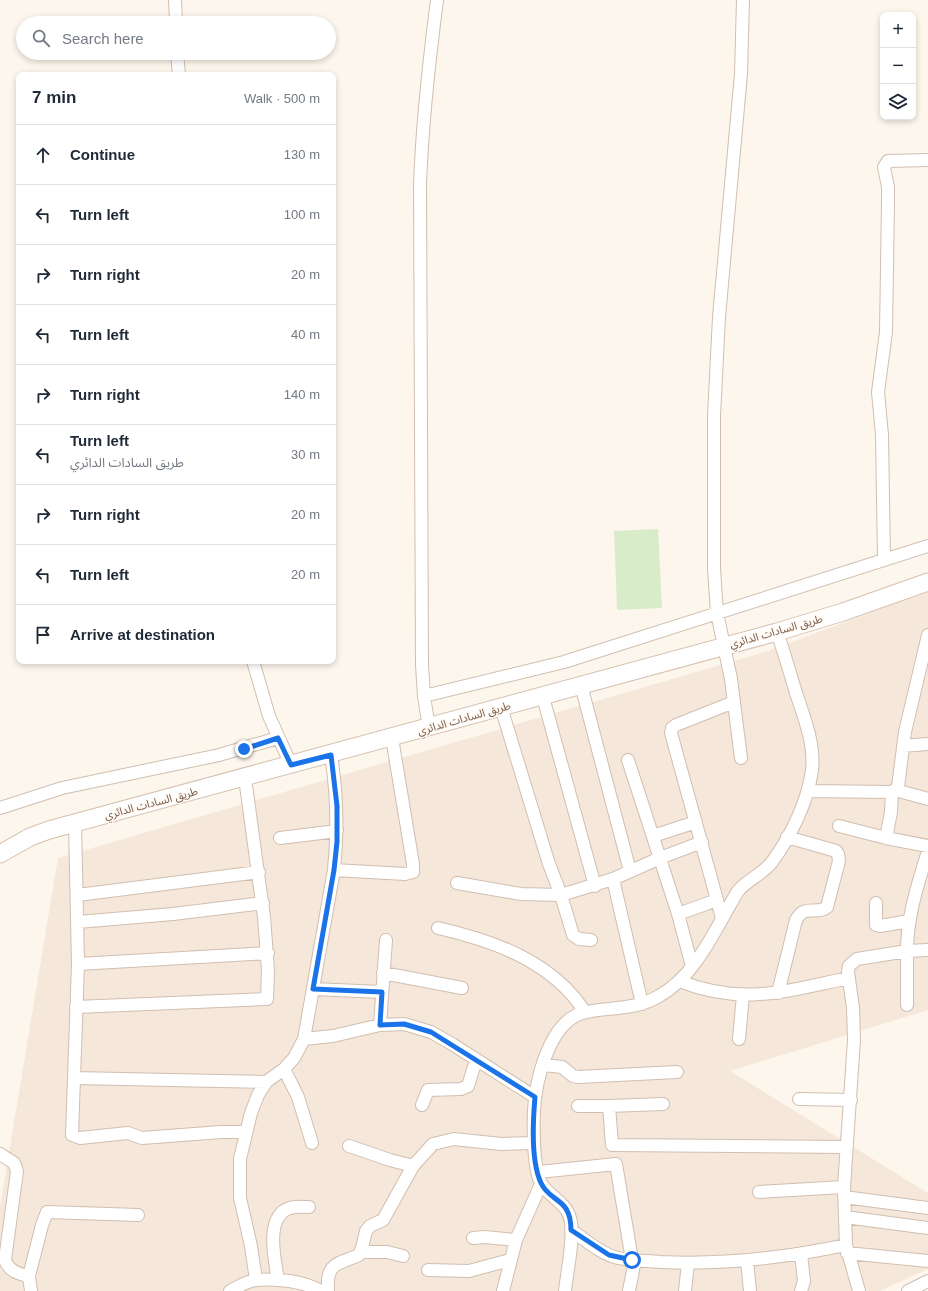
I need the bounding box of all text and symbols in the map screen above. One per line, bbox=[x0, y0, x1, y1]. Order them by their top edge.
map controls bbox=[880, 12, 916, 120]
button: + bbox=[880, 12, 916, 48]
search box bbox=[16, 16, 336, 60]
icon: search bbox=[30, 27, 52, 49]
text: Search here bbox=[62, 30, 144, 47]
button: − bbox=[880, 48, 916, 84]
button: layers bbox=[880, 84, 916, 120]
text: 7 min bbox=[32, 88, 76, 107]
text: Walk · 500 m bbox=[244, 91, 320, 106]
icon: ahead bbox=[32, 144, 54, 166]
text: Continue bbox=[70, 146, 135, 163]
text: 130 m bbox=[284, 147, 320, 162]
icon: left bbox=[32, 204, 54, 226]
text: Turn left bbox=[70, 206, 129, 223]
text: 100 m bbox=[284, 207, 320, 222]
icon: right bbox=[32, 264, 54, 286]
text: Turn right bbox=[70, 266, 140, 283]
text: 20 m bbox=[291, 267, 320, 282]
icon: left bbox=[32, 324, 54, 346]
text: Turn left bbox=[70, 326, 129, 343]
text: 40 m bbox=[291, 327, 320, 342]
icon: right bbox=[32, 384, 54, 406]
text: Turn right bbox=[70, 386, 140, 403]
text: 140 m bbox=[284, 387, 320, 402]
text: Turn left bbox=[70, 432, 129, 449]
icon: left bbox=[32, 444, 54, 466]
text: 30 m bbox=[291, 447, 320, 462]
text: طريق السادات الدائري bbox=[70, 455, 184, 470]
icon: right bbox=[32, 504, 54, 526]
text: Turn right bbox=[70, 506, 140, 523]
text: 20 m bbox=[291, 507, 320, 522]
icon: left bbox=[32, 564, 54, 586]
text: Turn left bbox=[70, 566, 129, 583]
text: 20 m bbox=[291, 567, 320, 582]
street label: طريق السادات الدائري bbox=[728, 612, 825, 653]
icon: arrive bbox=[32, 624, 54, 646]
text: Arrive at destination bbox=[70, 626, 215, 643]
street label: طريق السادات الدائري bbox=[416, 699, 513, 740]
route end bbox=[235, 740, 253, 758]
street label: طريق السادات الدائري bbox=[103, 785, 200, 825]
route start bbox=[623, 1251, 641, 1269]

